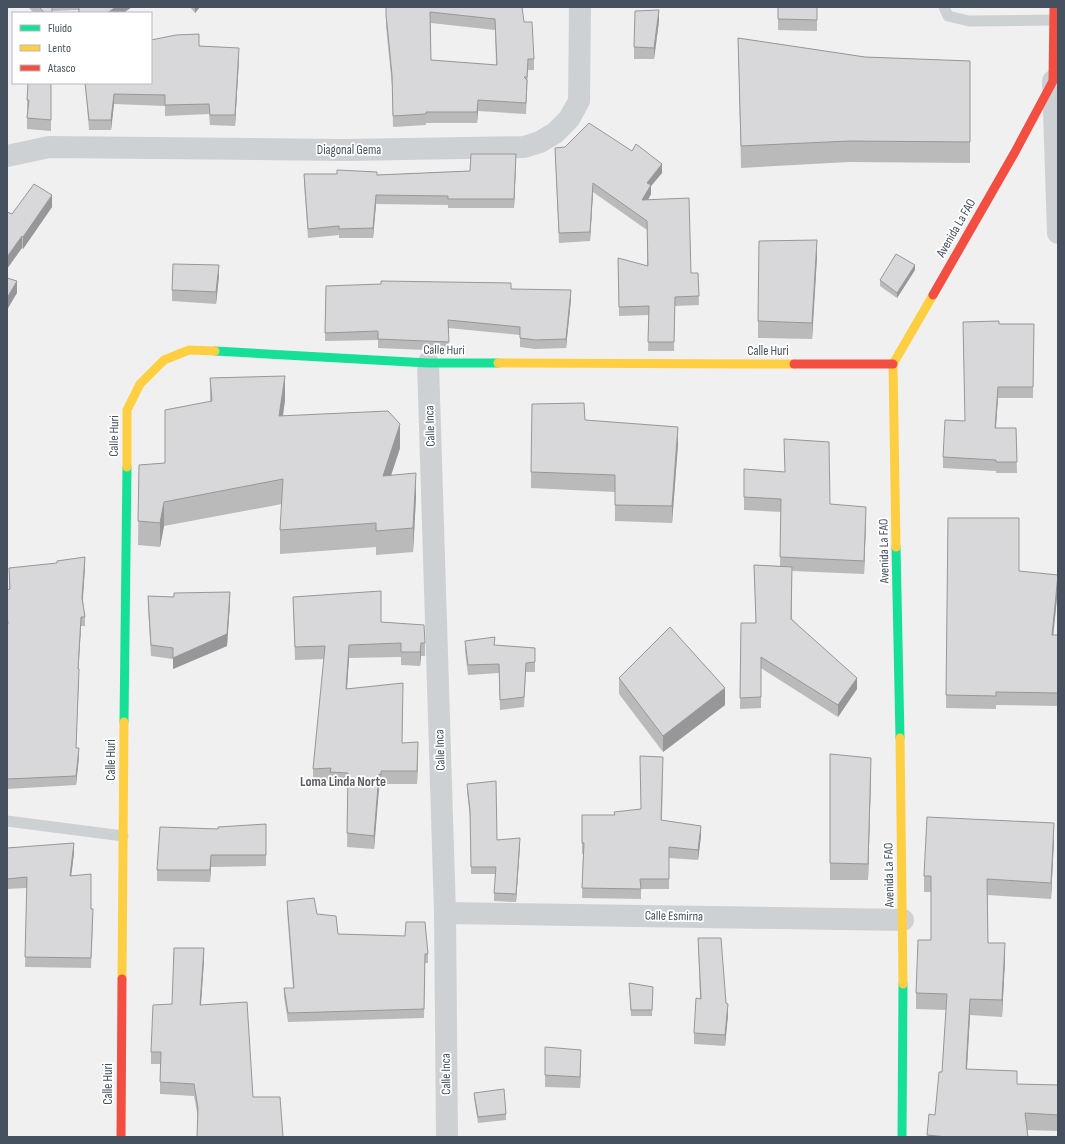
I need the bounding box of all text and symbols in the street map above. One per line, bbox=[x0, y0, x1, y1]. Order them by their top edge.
legend bbox=[12, 12, 152, 84]
text: Fluido bbox=[48, 21, 72, 36]
text: Lento bbox=[48, 41, 71, 56]
text: Atasco bbox=[47, 61, 75, 76]
street label: Diagonal Gema bbox=[317, 142, 381, 158]
street label: Avenida La FAO bbox=[932, 196, 979, 261]
street label: Calle Huri bbox=[423, 342, 465, 358]
street label: Calle Huri bbox=[747, 343, 789, 359]
street label: Calle Inca bbox=[421, 405, 439, 447]
street label: Calle Huri bbox=[106, 415, 122, 457]
street label: Avenida La FAO bbox=[875, 519, 893, 584]
street label: Calle Inca bbox=[431, 729, 449, 771]
street label: Calle Huri bbox=[103, 739, 119, 781]
district label: Loma Linda Norte bbox=[300, 773, 386, 790]
street label: Avenida La FAO bbox=[880, 843, 898, 908]
street label: Calle Esmirna bbox=[645, 907, 703, 925]
street label: Calle Inca bbox=[438, 1053, 454, 1095]
street label: Calle Huri bbox=[100, 1063, 116, 1105]

